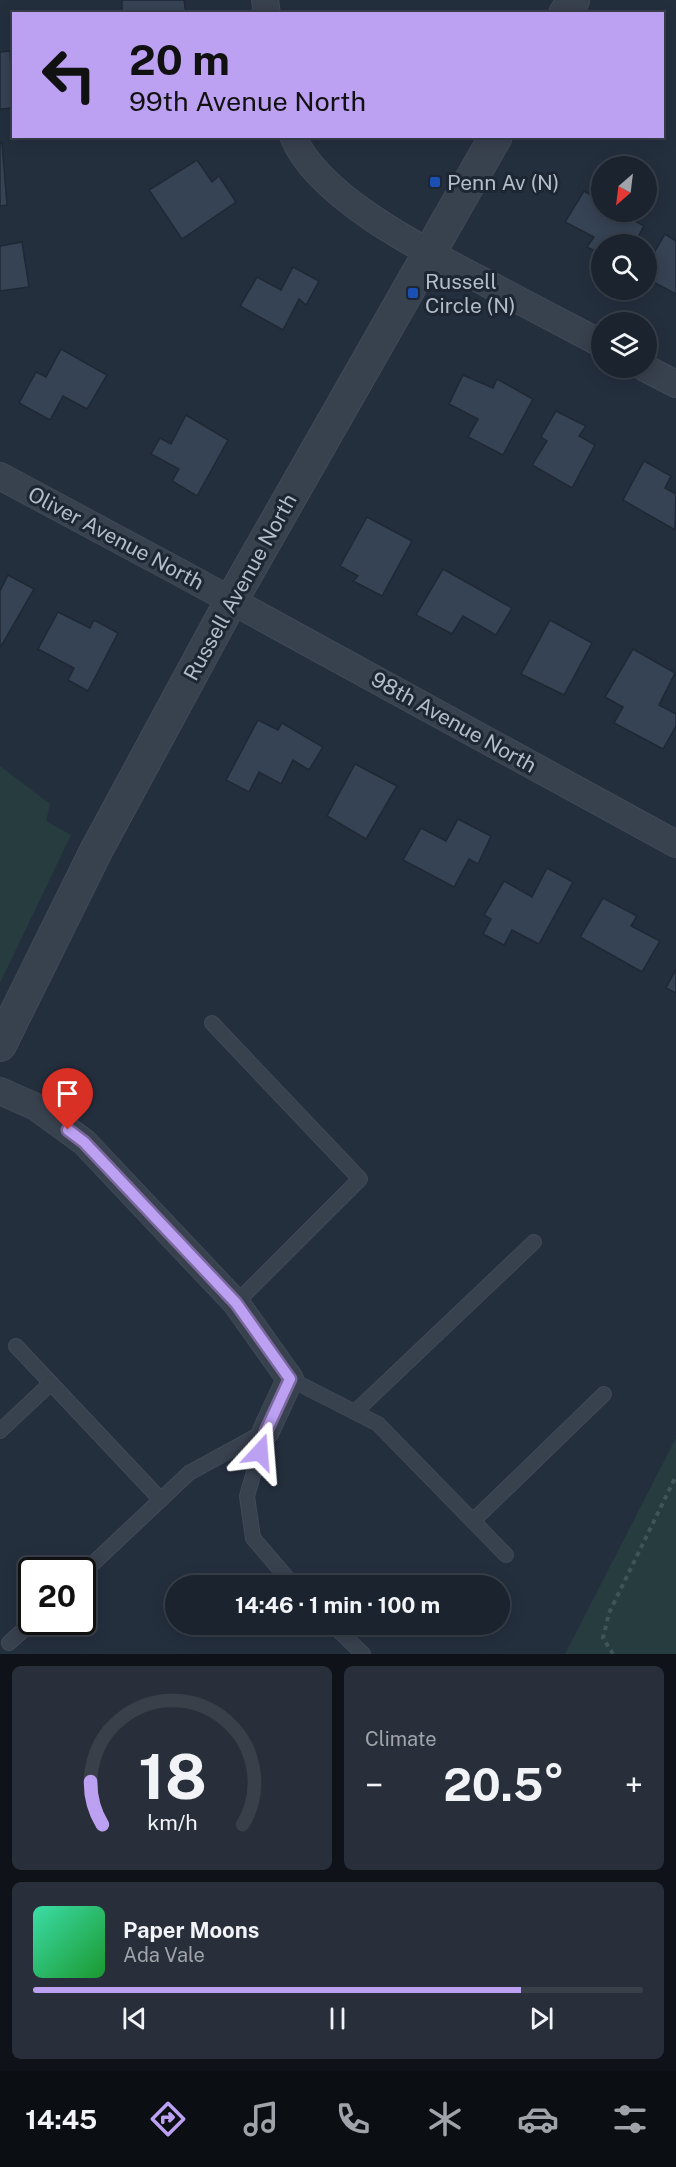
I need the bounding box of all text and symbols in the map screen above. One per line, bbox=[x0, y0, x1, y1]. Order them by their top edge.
text: 20 m bbox=[129, 35, 230, 84]
icon: left bbox=[30, 36, 108, 114]
text: 99th Avenue North bbox=[129, 85, 366, 117]
north arrow bbox=[591, 156, 657, 222]
map controls bbox=[591, 156, 657, 378]
place label: Penn Av (N) bbox=[447, 170, 559, 195]
marker: Penn Av (N) bbox=[428, 175, 442, 189]
button: search bbox=[591, 234, 657, 300]
place label: Russell Circle (N) bbox=[425, 269, 515, 318]
marker: Russell Circle (N) bbox=[406, 286, 420, 300]
button: layers bbox=[591, 312, 657, 378]
street label: Oliver Avenue North bbox=[24, 481, 208, 595]
street label: Russell Avenue North bbox=[178, 489, 302, 685]
street label: 98th Avenue North bbox=[367, 666, 541, 778]
pin bbox=[42, 1068, 93, 1130]
icon: arrive bbox=[51, 1077, 84, 1110]
position arrow bbox=[228, 1420, 292, 1484]
speed limit sign: 20 bbox=[18, 1557, 96, 1635]
text: 14:46 · 1 min · 100 m bbox=[235, 1592, 440, 1618]
text: Climate bbox=[365, 1727, 437, 1751]
text: 18 bbox=[138, 1740, 206, 1813]
text: 20.5° bbox=[443, 1758, 565, 1811]
text: − bbox=[365, 1766, 383, 1804]
text: + bbox=[625, 1766, 643, 1804]
text: km/h bbox=[147, 1810, 197, 1835]
text: Paper Moons bbox=[123, 1917, 259, 1943]
text: Ada Vale bbox=[123, 1943, 205, 1967]
icon: previous bbox=[118, 2002, 151, 2035]
icon: pause bbox=[321, 2002, 354, 2035]
icon: next bbox=[525, 2002, 558, 2035]
icon: directions bbox=[147, 2098, 189, 2140]
icon: music bbox=[240, 2098, 282, 2140]
icon: phone bbox=[332, 2098, 374, 2140]
icon: climate bbox=[424, 2098, 466, 2140]
icon: car bbox=[517, 2098, 559, 2140]
icon: filters bbox=[609, 2098, 651, 2140]
text: 14:45 bbox=[25, 2103, 97, 2135]

